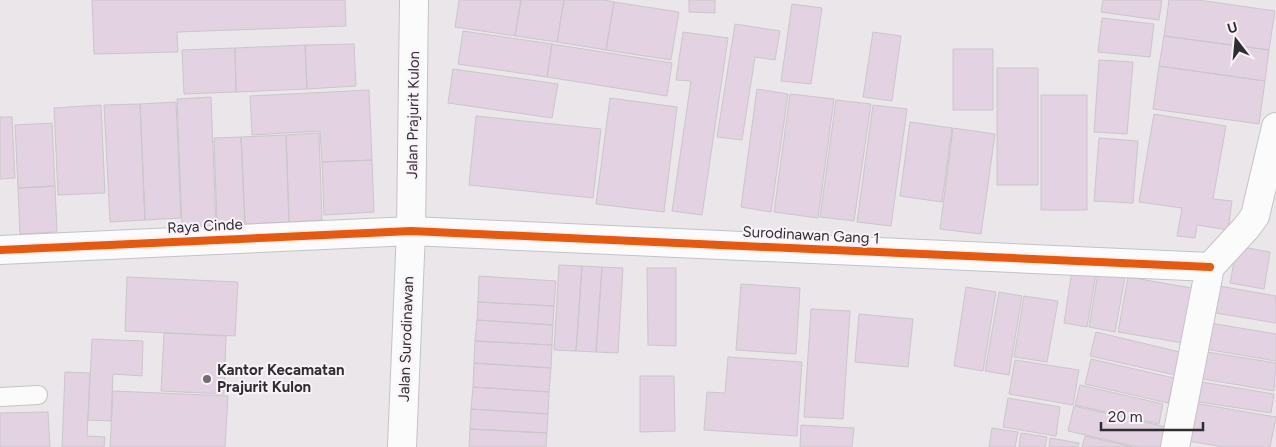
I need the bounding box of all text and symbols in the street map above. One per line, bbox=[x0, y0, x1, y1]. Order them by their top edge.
north arrow bbox=[1211, 15, 1261, 65]
text: U bbox=[1225, 18, 1240, 38]
street label: Jalan Prajurit Kulon bbox=[403, 51, 423, 179]
street label: Raya Cinde bbox=[167, 215, 243, 237]
street label: Surodinawan Gang 1 bbox=[742, 222, 880, 248]
street label: Jalan Surodinawan bbox=[395, 276, 417, 402]
place label: Kantor Kecamatan Prajurit Kulon bbox=[217, 361, 344, 396]
marker: Kantor Kecamatan Prajurit Kulon bbox=[201, 373, 213, 385]
scale bar bbox=[1101, 400, 1204, 432]
text: 20 m bbox=[1108, 408, 1142, 426]

